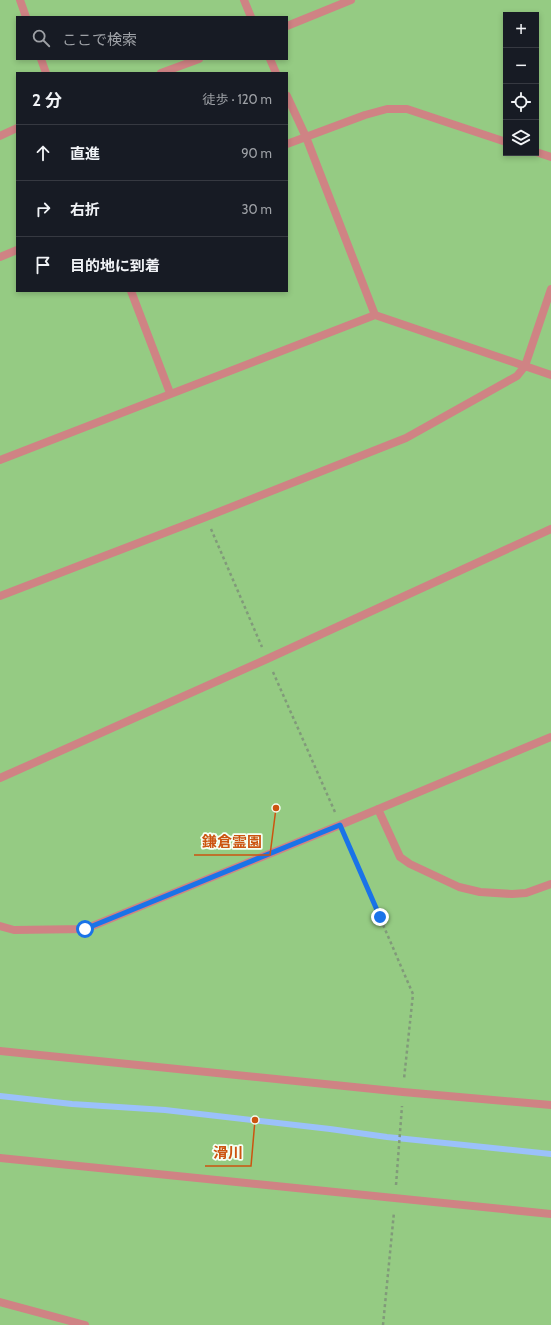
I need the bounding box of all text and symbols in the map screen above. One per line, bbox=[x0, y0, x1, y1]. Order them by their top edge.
map controls bbox=[503, 12, 539, 156]
button: + bbox=[503, 12, 539, 48]
search box bbox=[16, 16, 288, 60]
icon: search bbox=[30, 27, 52, 49]
text: ここで検索 bbox=[62, 31, 137, 49]
button: − bbox=[503, 48, 539, 84]
button: locate bbox=[503, 84, 539, 120]
text: 2 分 bbox=[32, 90, 62, 110]
text: 徒歩 · 120 m bbox=[203, 91, 272, 107]
button: layers bbox=[503, 120, 539, 156]
icon: ahead bbox=[32, 142, 54, 164]
text: 直進 bbox=[70, 145, 100, 163]
text: 90 m bbox=[241, 145, 272, 161]
icon: right bbox=[32, 198, 54, 220]
text: 右折 bbox=[70, 201, 100, 219]
text: 30 m bbox=[242, 201, 272, 217]
icon: arrive bbox=[32, 254, 54, 276]
text: 目的地に到着 bbox=[70, 257, 160, 275]
callout: 鎌倉霊園 bbox=[194, 828, 270, 855]
text: 鎌倉霊園 bbox=[201, 833, 262, 851]
route end bbox=[371, 908, 389, 926]
route start bbox=[76, 920, 94, 938]
callout: 滑川 bbox=[205, 1139, 251, 1166]
text: 滑川 bbox=[213, 1144, 243, 1162]

